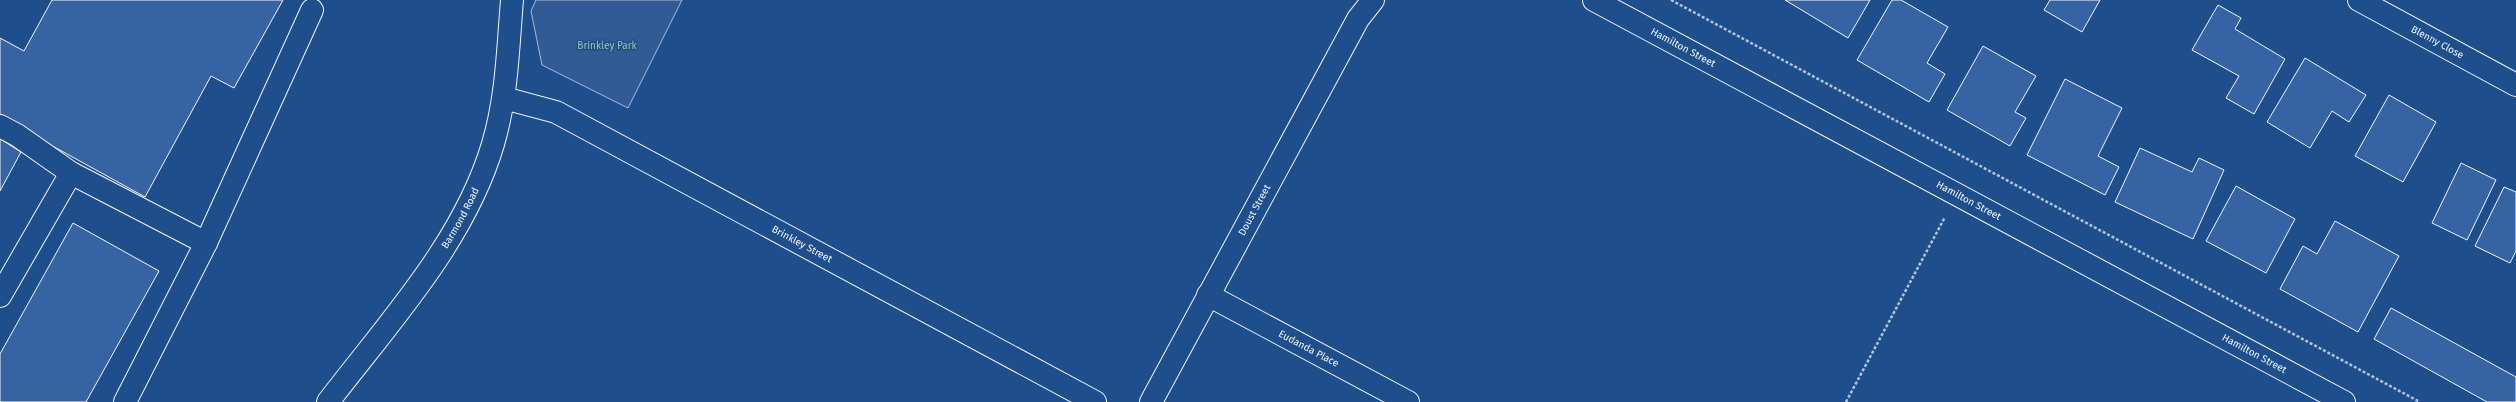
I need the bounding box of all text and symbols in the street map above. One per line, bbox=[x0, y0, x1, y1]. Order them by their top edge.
street label: Blenny Close bbox=[2409, 23, 2466, 61]
street label: Hamilton Street bbox=[1649, 26, 1718, 70]
park label: Brinkley Park bbox=[577, 40, 638, 52]
street label: Hamilton Street bbox=[1934, 179, 2003, 223]
street label: Doust Street bbox=[1236, 182, 1273, 238]
street label: Barmond Road bbox=[439, 186, 482, 251]
street label: Brinkley Street bbox=[770, 223, 834, 266]
street label: Eudanda Place bbox=[1276, 328, 1341, 370]
street label: Hamilton Street bbox=[2220, 332, 2289, 376]

